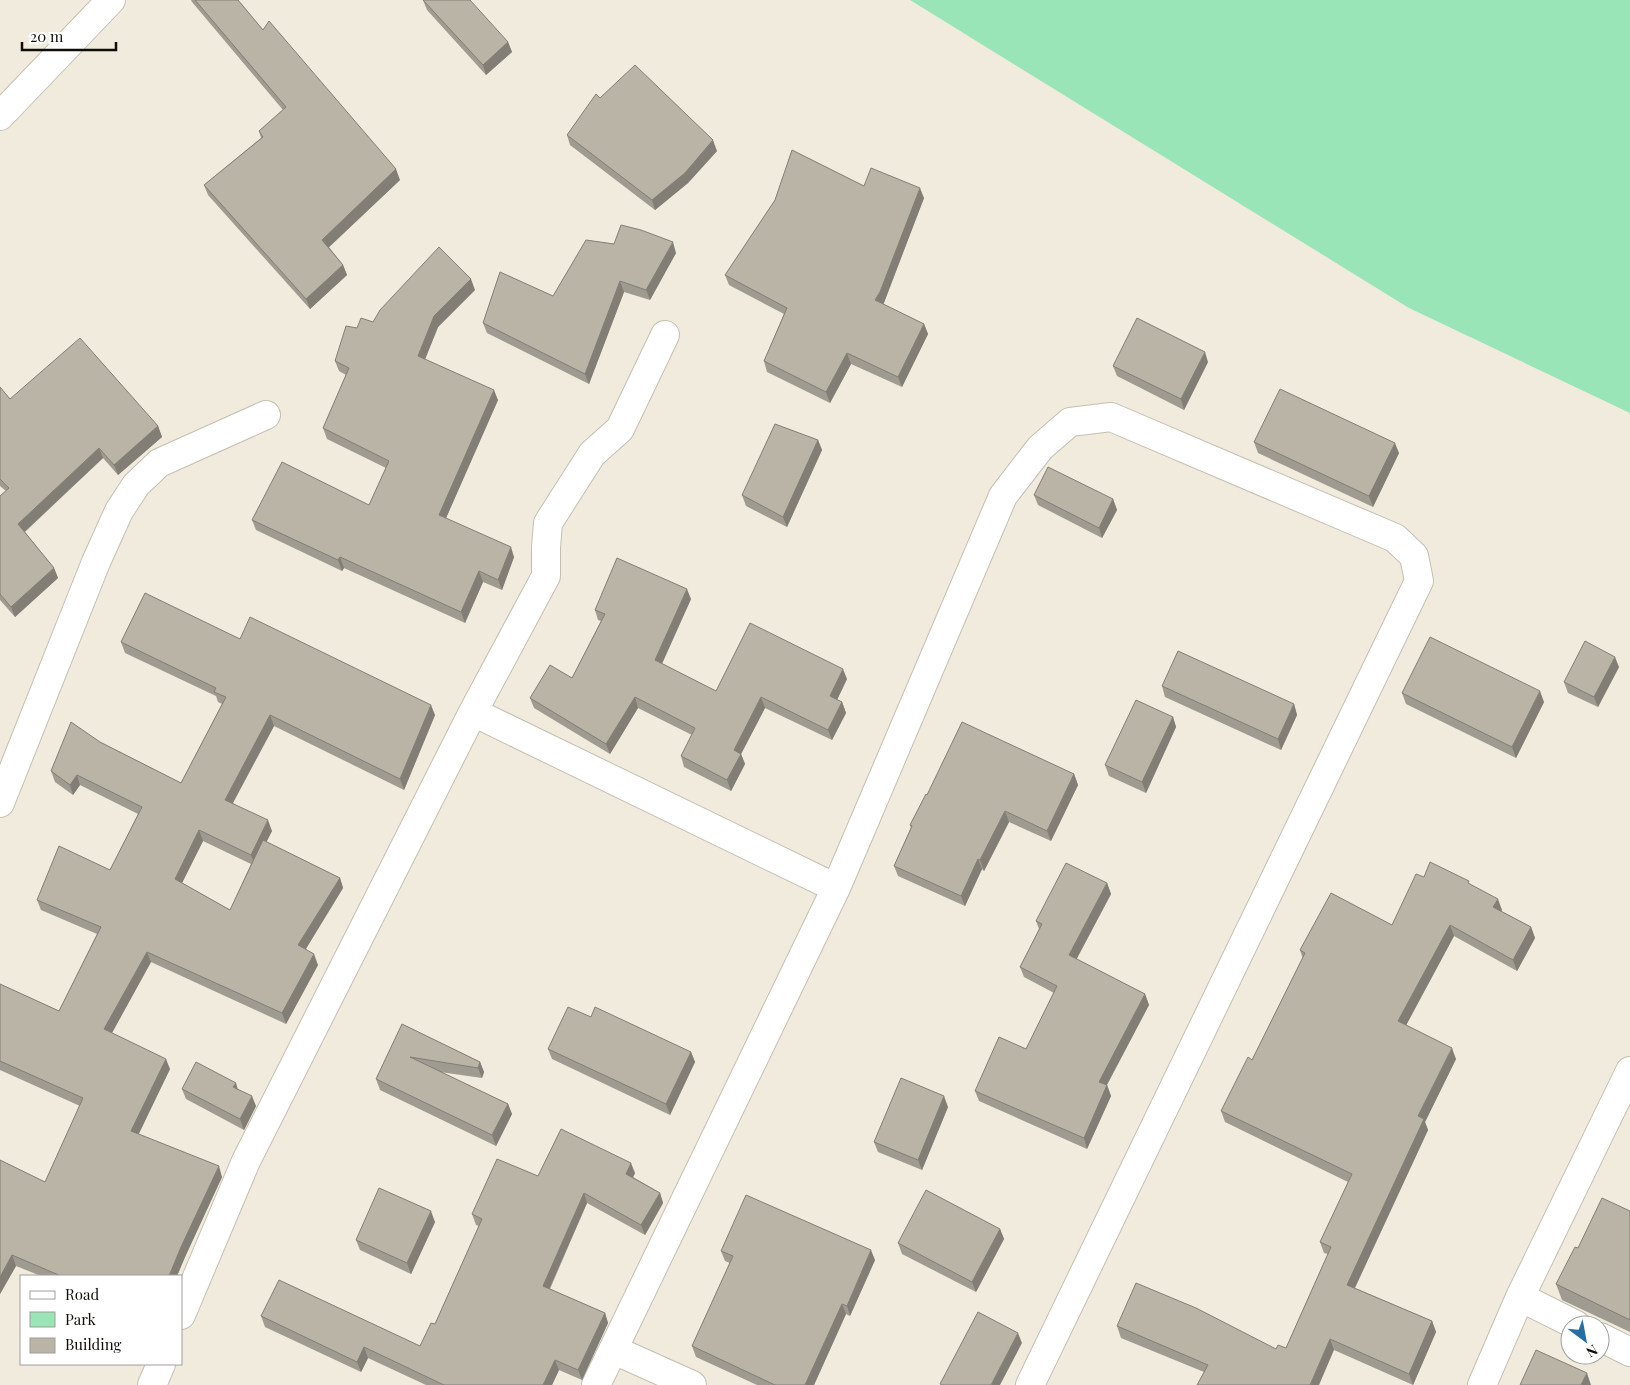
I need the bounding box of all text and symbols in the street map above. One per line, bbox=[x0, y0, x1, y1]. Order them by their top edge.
scale bar bbox=[22, 20, 116, 52]
text: 20 m bbox=[30, 26, 64, 46]
legend bbox=[20, 1275, 182, 1365]
text: Road bbox=[65, 1284, 99, 1304]
text: Park bbox=[65, 1309, 97, 1329]
north arrow bbox=[1560, 1315, 1610, 1365]
text: Building bbox=[65, 1334, 122, 1354]
text: N bbox=[1583, 1341, 1601, 1362]

